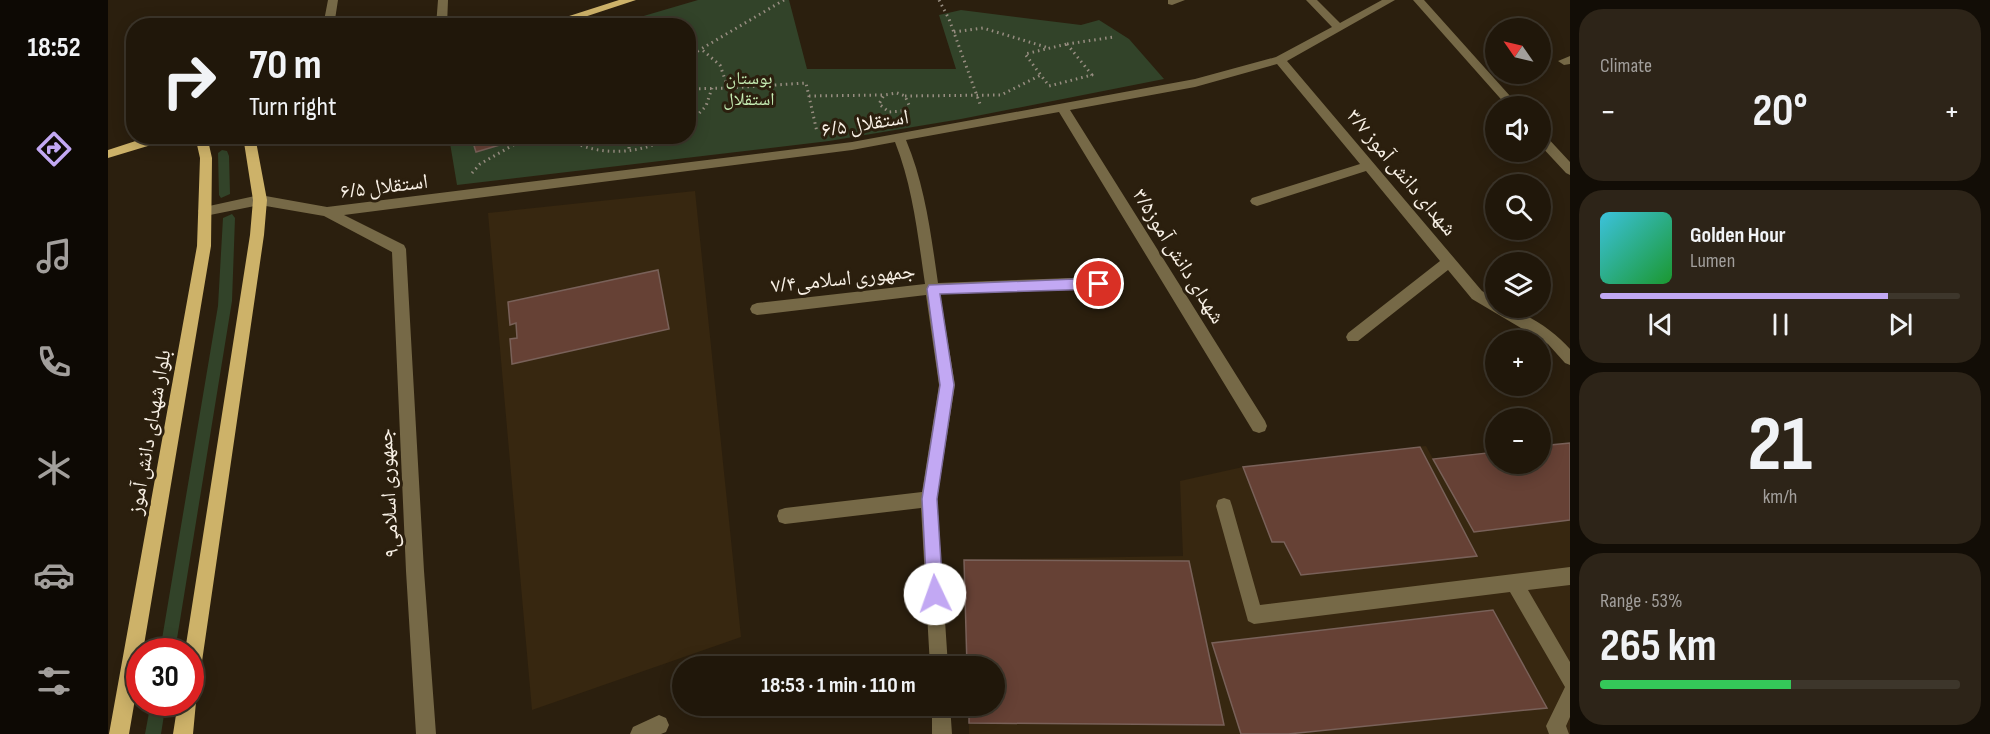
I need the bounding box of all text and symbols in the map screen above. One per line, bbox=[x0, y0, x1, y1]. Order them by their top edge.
north arrow bbox=[1485, 18, 1551, 84]
map controls bbox=[1485, 18, 1551, 474]
text: 18:52 bbox=[27, 32, 81, 64]
text: 70 m bbox=[249, 40, 322, 91]
icon: right bbox=[150, 42, 228, 120]
text: Climate bbox=[1600, 54, 1652, 78]
park label: بوستان استقلال bbox=[723, 68, 775, 110]
text: 20° bbox=[1752, 84, 1808, 139]
text: Turn right bbox=[249, 91, 336, 123]
text: − bbox=[1600, 92, 1616, 132]
text: + bbox=[1944, 92, 1960, 132]
button: sound bbox=[1485, 96, 1551, 162]
street label: استقلال ۶/۵ bbox=[820, 104, 911, 143]
street label: شهدای دانش آموز ۳/۷ bbox=[1341, 104, 1462, 241]
icon: directions bbox=[33, 128, 75, 170]
street label: استقلال ۶/۵ bbox=[339, 169, 429, 204]
button: search bbox=[1485, 174, 1551, 240]
street label: شهدای دانش آموز۳/۵ bbox=[1127, 184, 1230, 329]
text: Golden Hour bbox=[1690, 222, 1786, 249]
icon: music bbox=[33, 235, 75, 277]
text: Lumen bbox=[1690, 249, 1735, 273]
button: layers bbox=[1485, 252, 1551, 318]
street label: جمهوری اسلامی۷/۴ bbox=[770, 258, 916, 299]
pin bbox=[1073, 258, 1124, 309]
icon: arrive bbox=[1082, 267, 1115, 300]
icon: previous bbox=[1644, 308, 1677, 341]
icon: pause bbox=[1764, 308, 1797, 341]
icon: next bbox=[1884, 308, 1917, 341]
button: + bbox=[1485, 330, 1551, 396]
icon: phone bbox=[33, 341, 75, 383]
street label: بلوار شهدای دانش آموز bbox=[123, 348, 176, 517]
text: 21 bbox=[1748, 399, 1812, 492]
button: − bbox=[1485, 408, 1551, 474]
street label: جمهوری اسلامی۹ bbox=[373, 428, 404, 558]
icon: climate bbox=[33, 447, 75, 489]
text: km/h bbox=[1763, 485, 1797, 509]
icon: car bbox=[33, 554, 75, 596]
position arrow bbox=[903, 562, 967, 626]
text: Range · 53% bbox=[1600, 589, 1682, 613]
text: 265 km bbox=[1600, 619, 1717, 674]
speed limit sign: 30 bbox=[126, 638, 204, 716]
icon: filters bbox=[33, 660, 75, 702]
text: 18:53 · 1 min · 110 m bbox=[761, 672, 916, 699]

